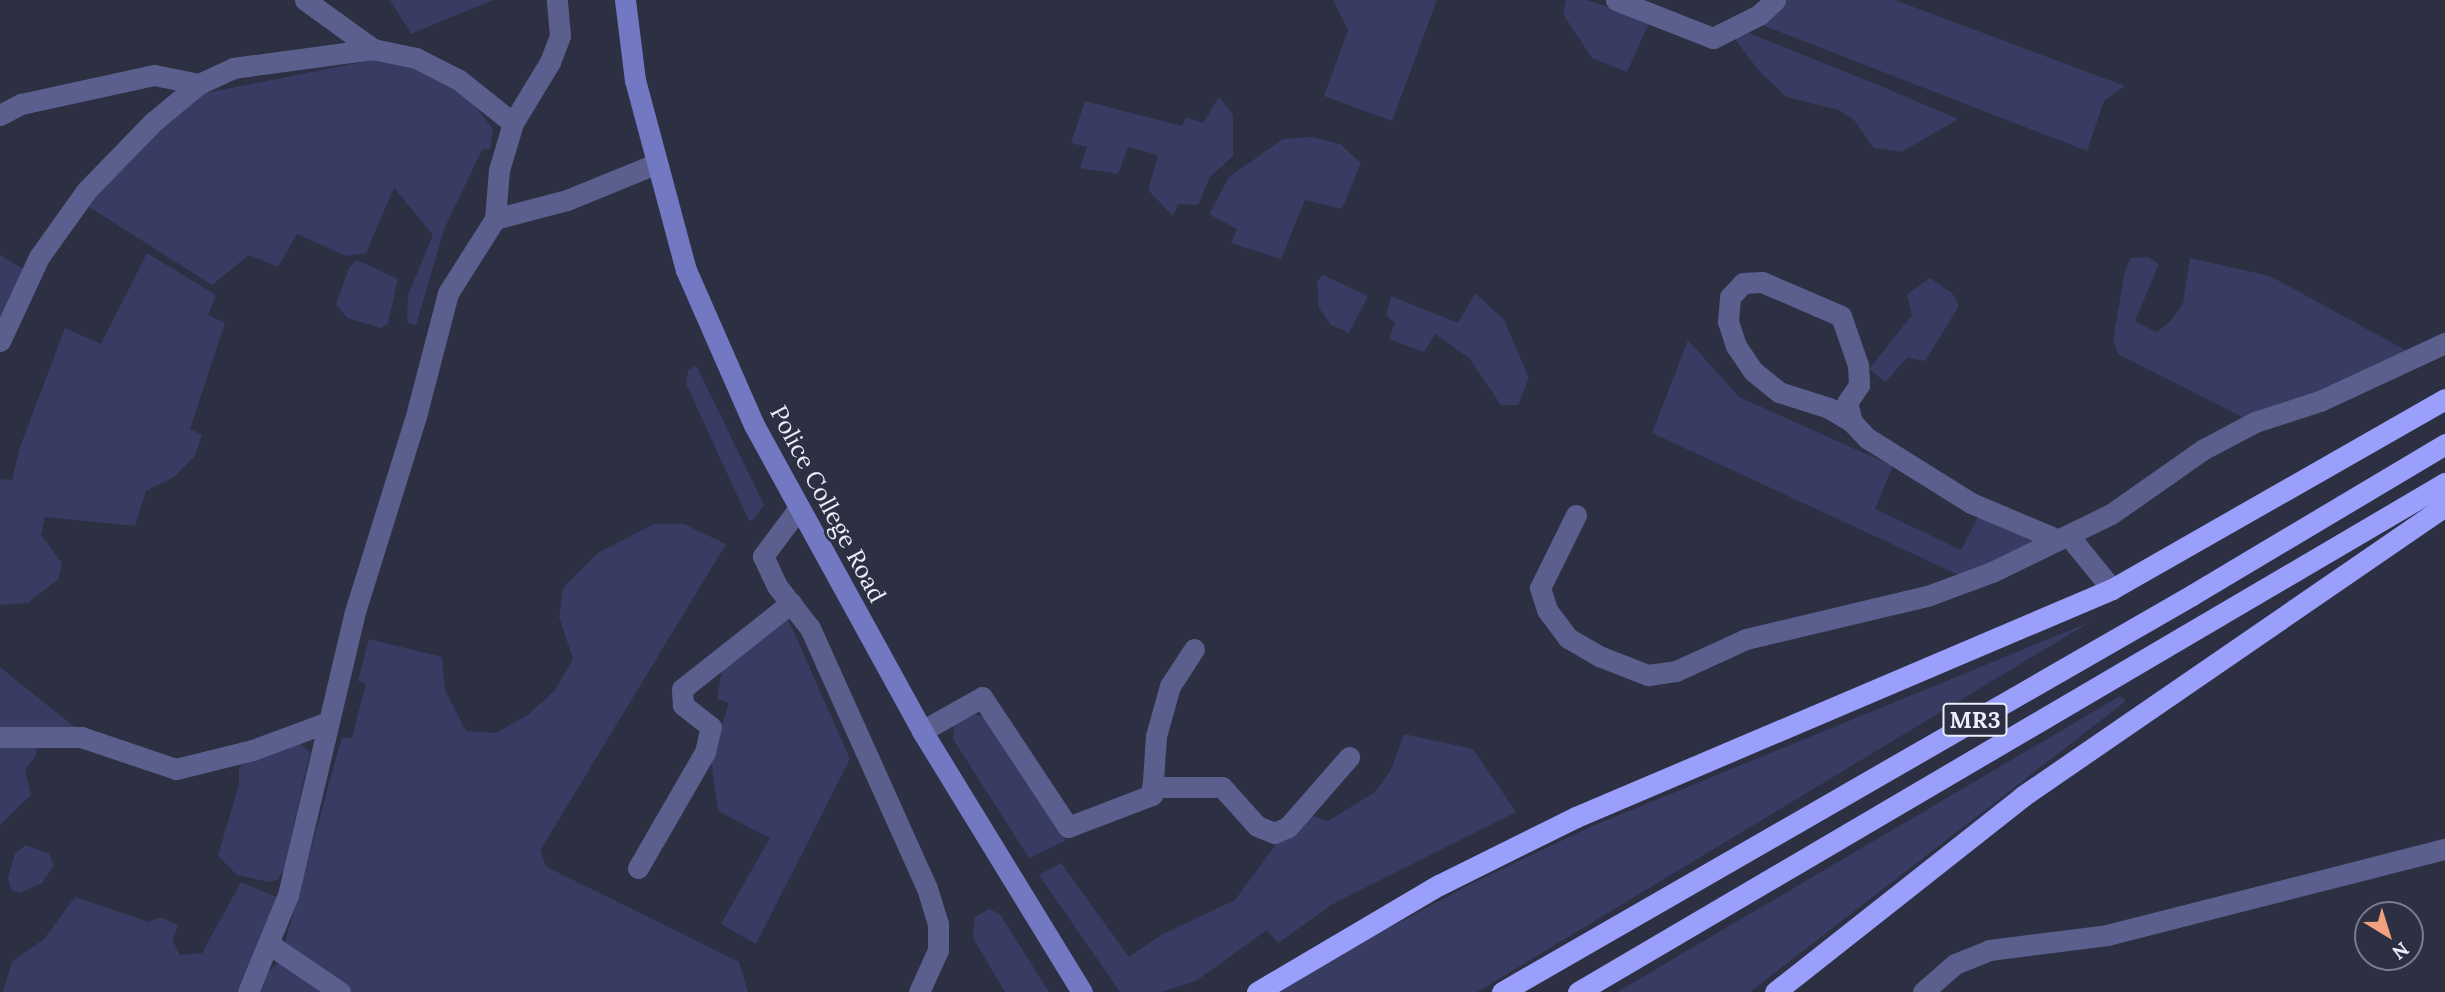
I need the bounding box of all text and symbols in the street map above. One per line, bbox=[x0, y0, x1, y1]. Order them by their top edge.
street label: Police College Road bbox=[764, 401, 892, 607]
road number: MR3 bbox=[1942, 700, 2008, 740]
north arrow bbox=[2354, 901, 2424, 971]
text: N bbox=[2388, 937, 2414, 965]

